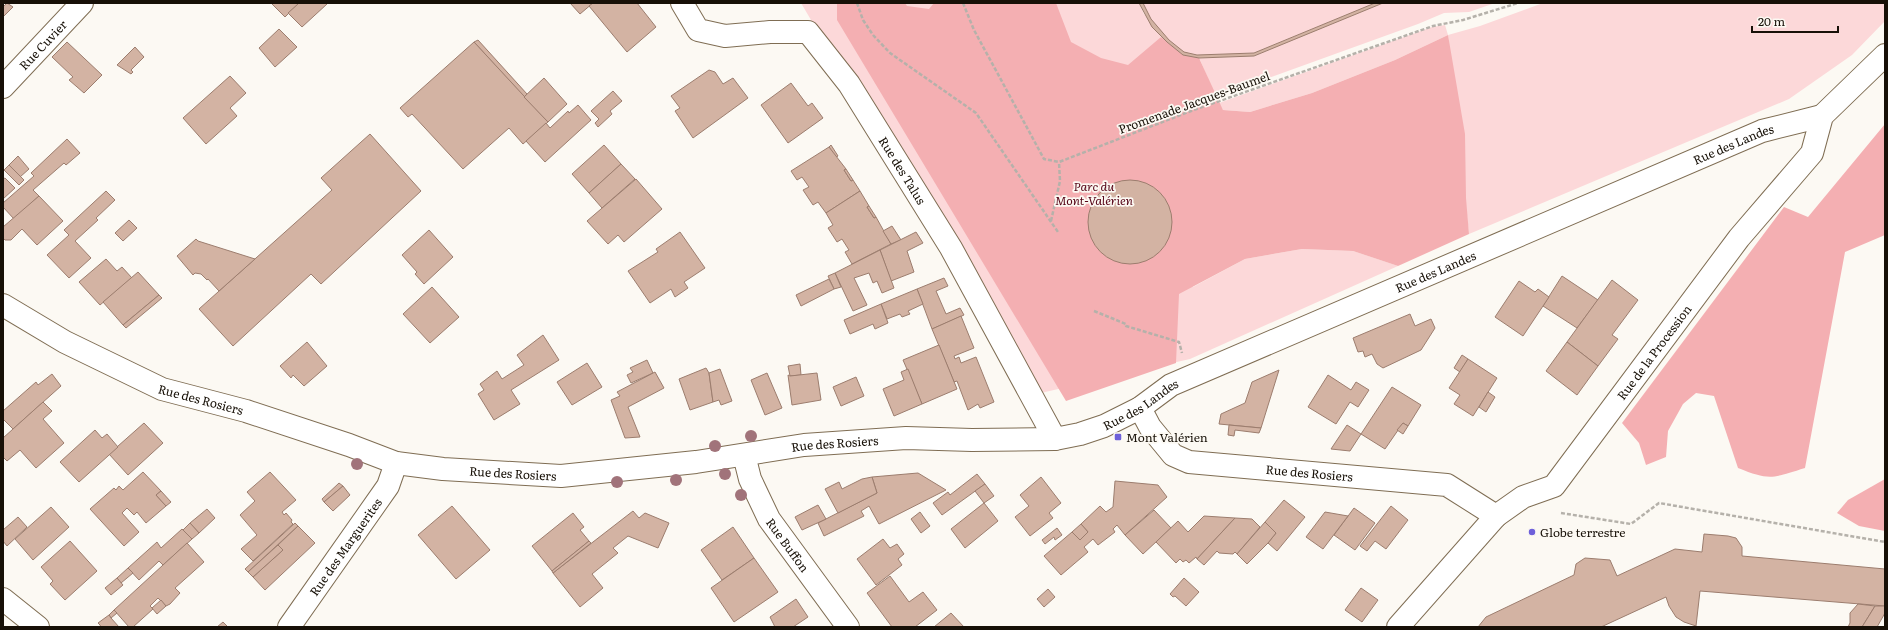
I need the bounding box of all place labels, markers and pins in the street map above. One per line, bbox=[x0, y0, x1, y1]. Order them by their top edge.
place label: Mont Valérien bbox=[1126, 428, 1208, 446]
marker: Mont Valérien bbox=[1113, 432, 1123, 442]
place label: Globe terrestre bbox=[1540, 523, 1625, 541]
marker: Globe terrestre bbox=[1527, 527, 1537, 537]

